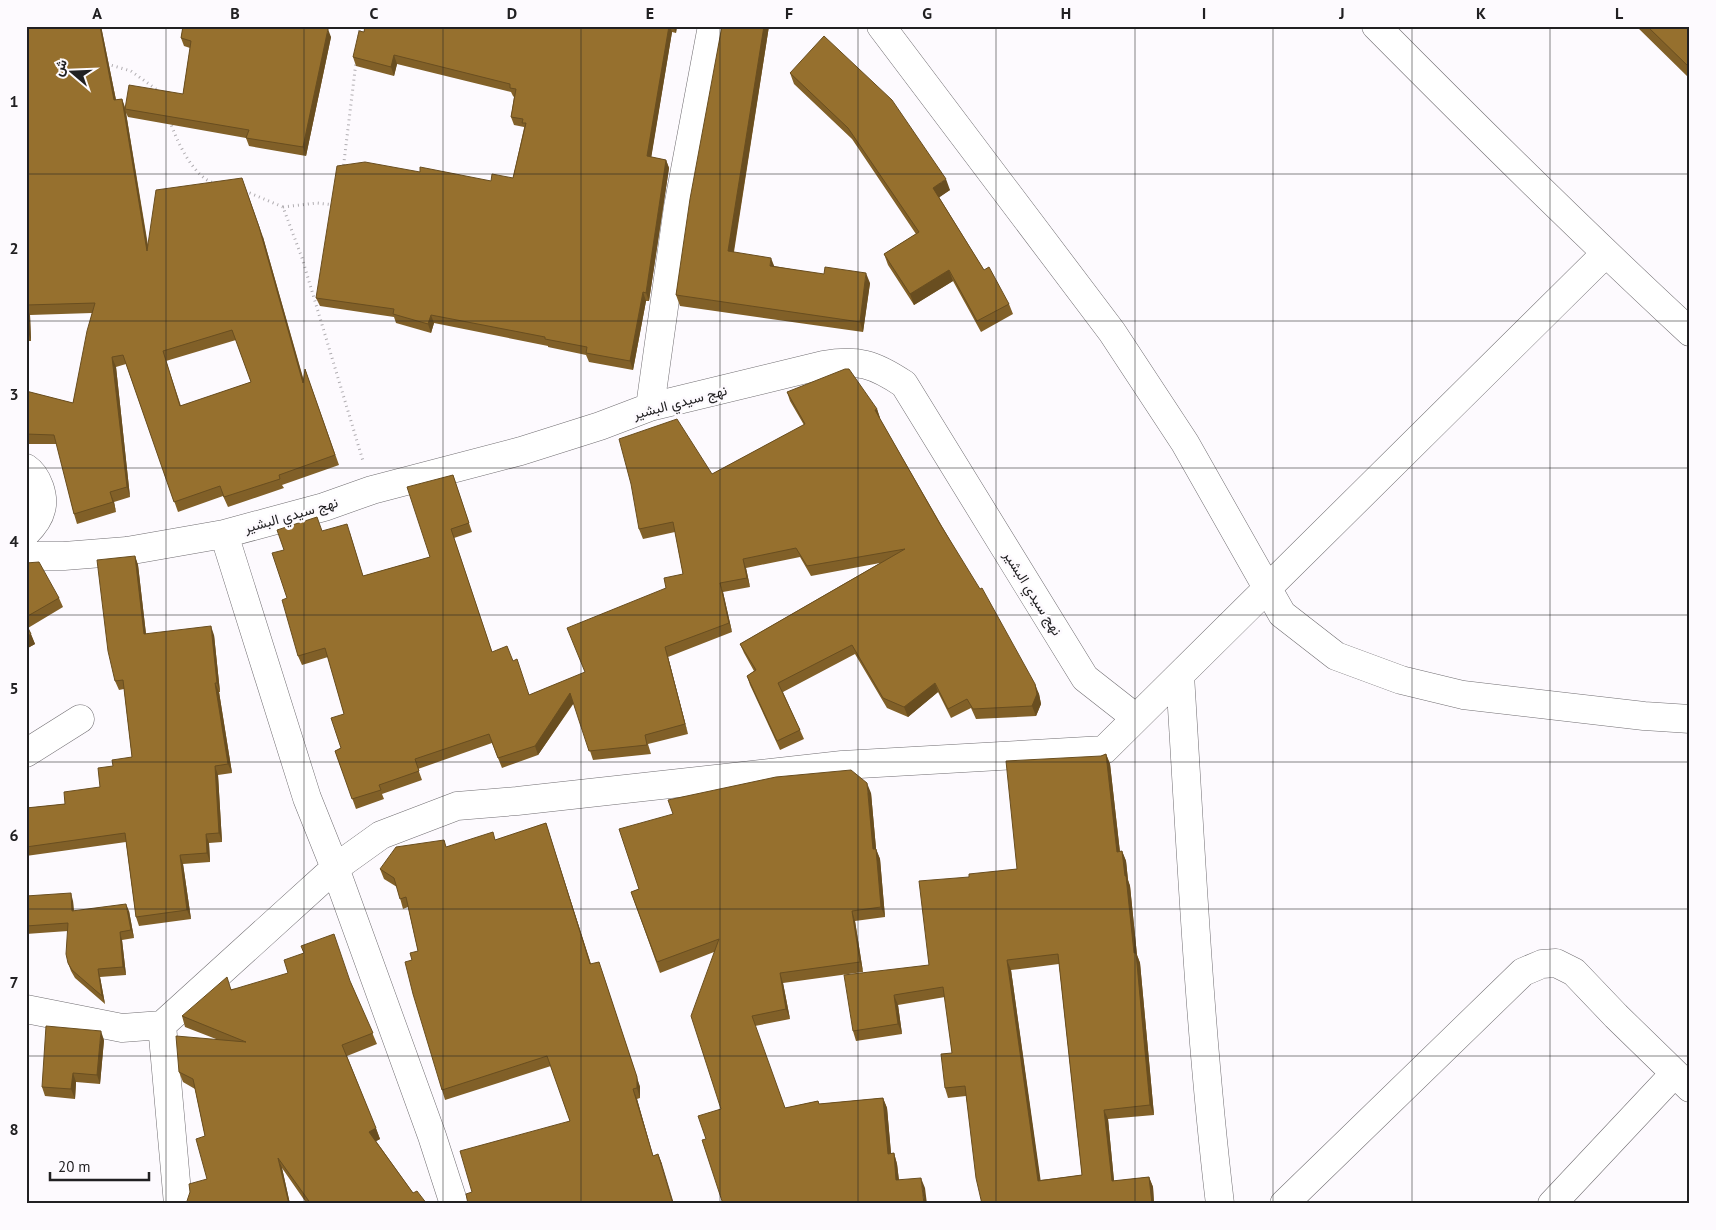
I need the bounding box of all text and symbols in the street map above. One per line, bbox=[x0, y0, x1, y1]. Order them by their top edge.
text: A bbox=[92, 3, 102, 23]
text: B bbox=[230, 3, 240, 23]
text: C bbox=[370, 3, 379, 23]
text: D bbox=[507, 3, 517, 23]
text: E bbox=[646, 3, 654, 23]
text: F bbox=[785, 3, 793, 23]
text: G bbox=[922, 3, 932, 23]
text: H bbox=[1061, 3, 1071, 23]
text: I bbox=[1202, 3, 1206, 23]
text: J bbox=[1338, 3, 1345, 23]
text: K bbox=[1476, 3, 1486, 23]
text: L bbox=[1615, 3, 1624, 23]
north arrow bbox=[48, 48, 98, 98]
text: ش bbox=[48, 57, 71, 79]
text: 1 bbox=[9, 91, 19, 111]
text: 2 bbox=[9, 238, 19, 258]
street label: نهج سيدي البشير bbox=[630, 381, 730, 426]
text: 3 bbox=[9, 384, 19, 404]
street label: نهج سيدي البشير bbox=[241, 493, 341, 540]
text: 4 bbox=[9, 531, 19, 551]
street label: نهج سيدي البشير bbox=[997, 546, 1066, 640]
text: 5 bbox=[9, 678, 19, 698]
text: 6 bbox=[9, 825, 19, 845]
text: 7 bbox=[9, 972, 19, 992]
text: 8 bbox=[9, 1119, 19, 1139]
scale bar bbox=[50, 1150, 149, 1182]
text: 20 m bbox=[58, 1157, 91, 1176]

